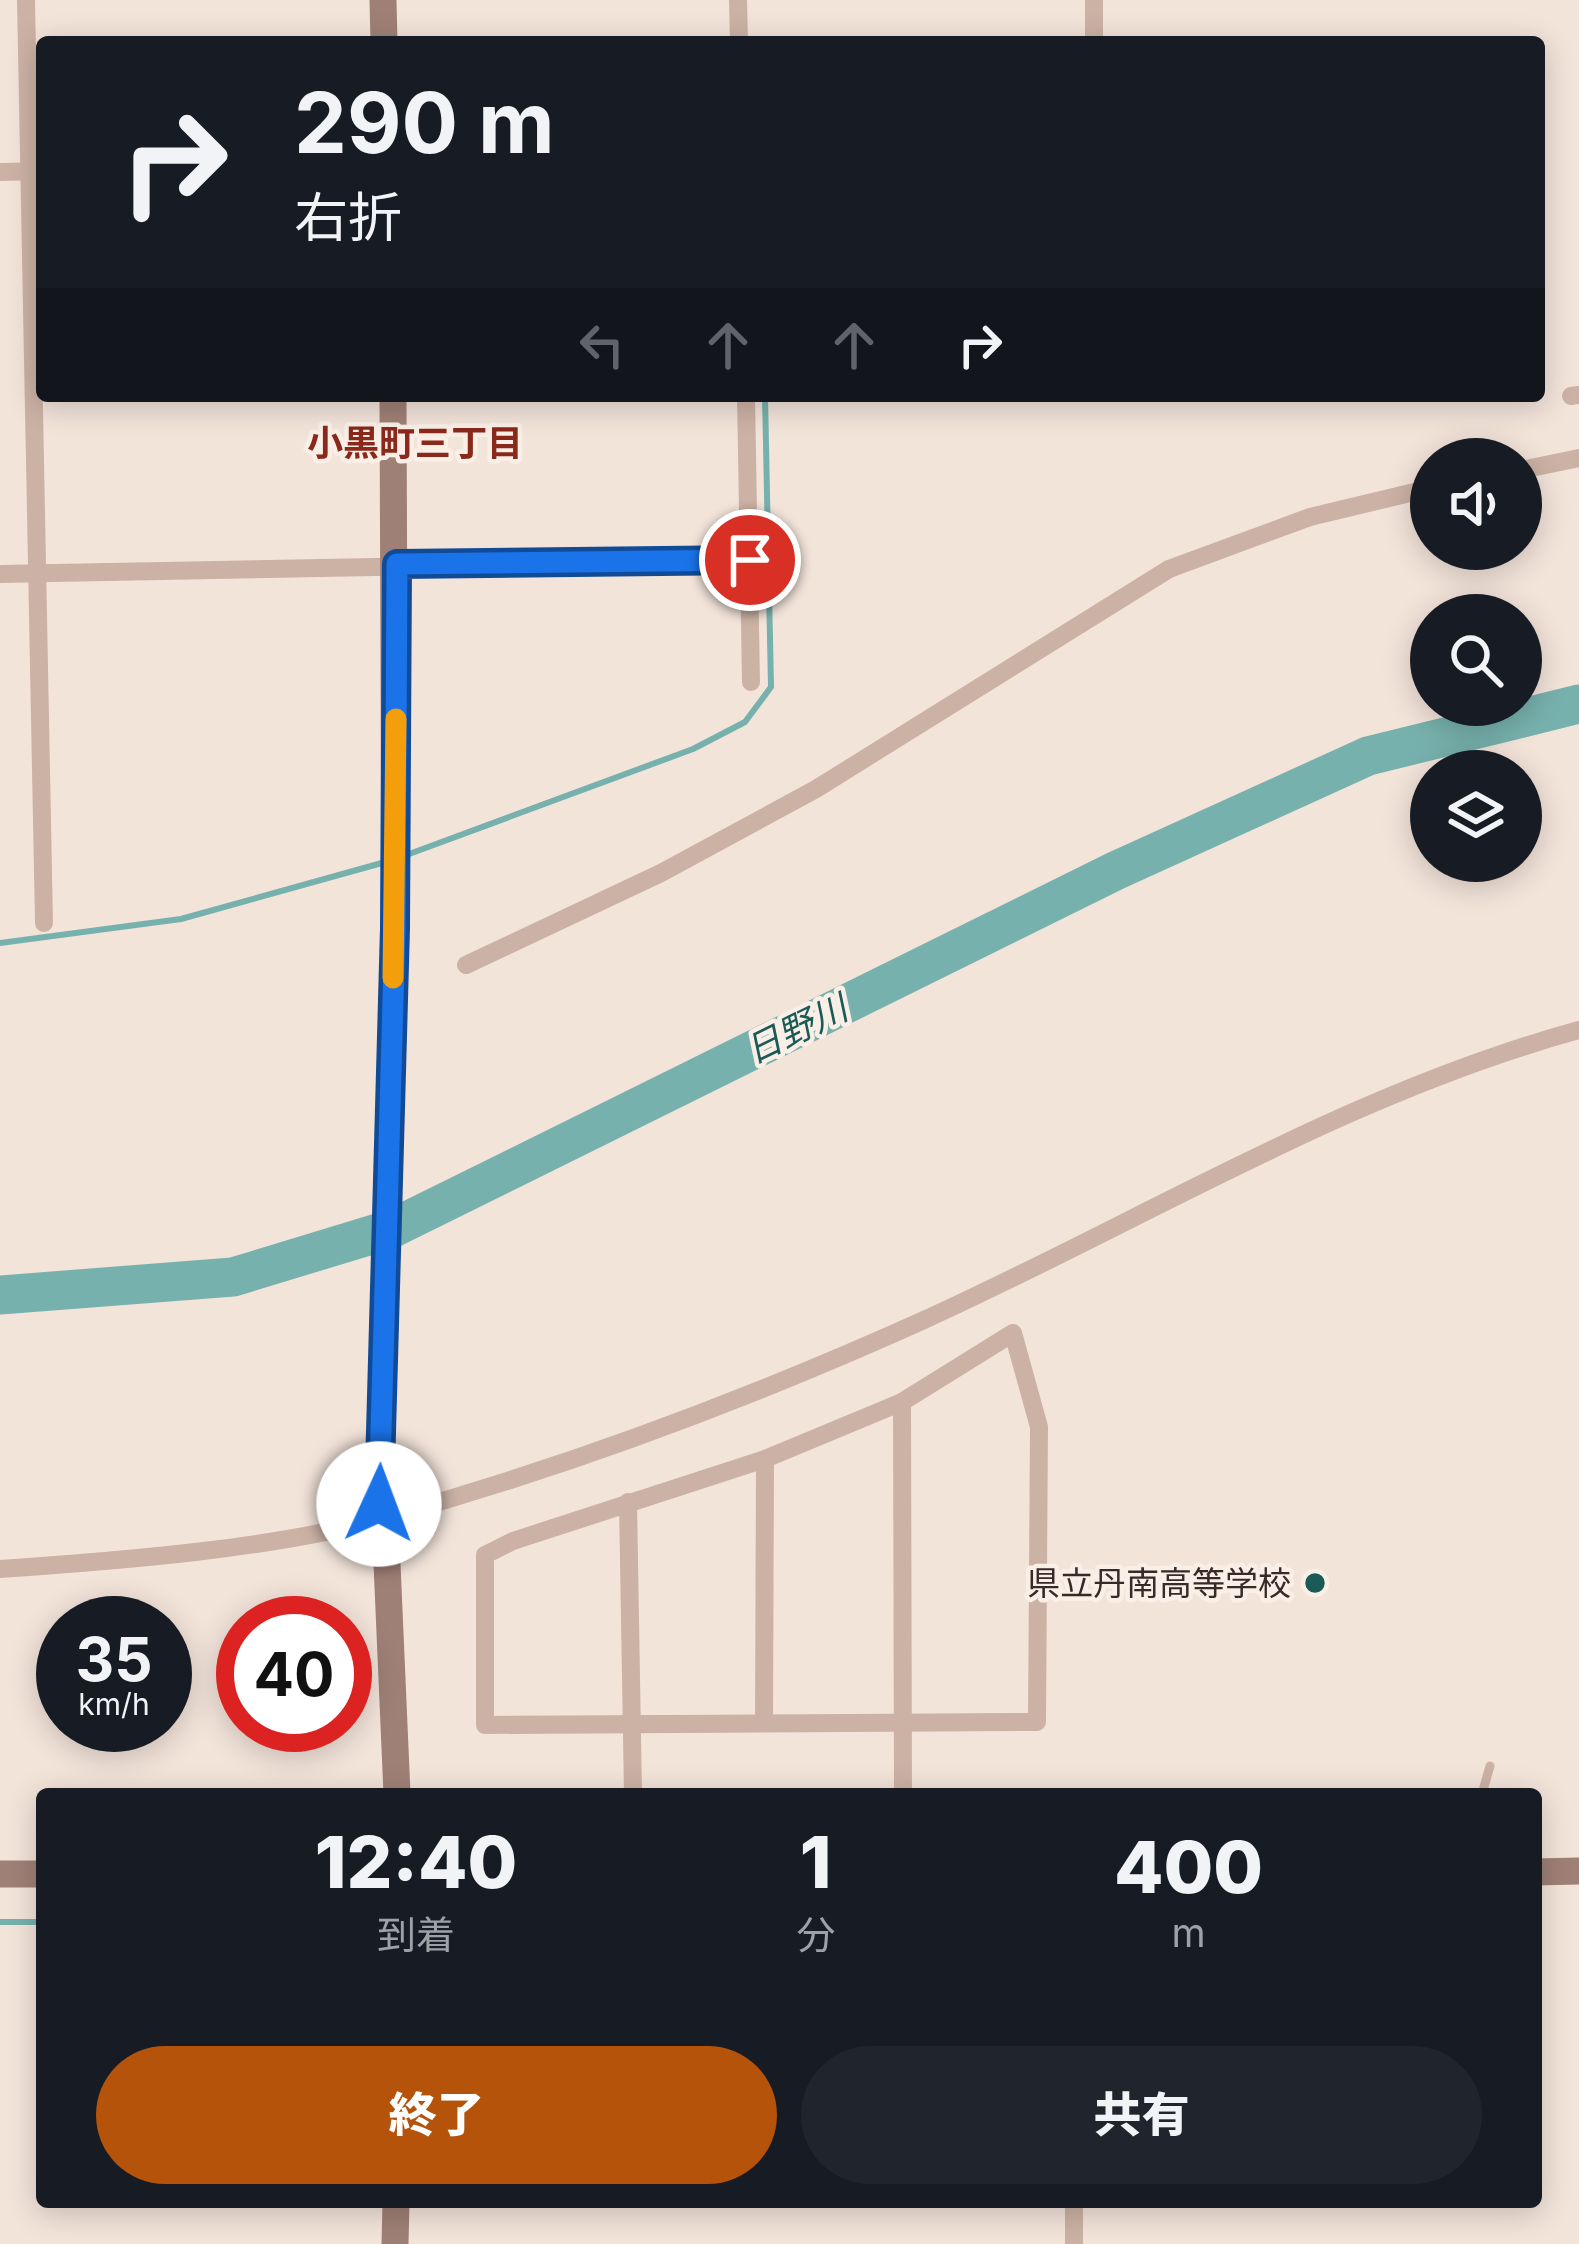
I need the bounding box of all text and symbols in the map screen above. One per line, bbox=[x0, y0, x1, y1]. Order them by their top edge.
text: 290 m bbox=[294, 72, 555, 173]
icon: right bbox=[96, 84, 252, 240]
text: 右折 bbox=[294, 185, 402, 250]
icon: left bbox=[569, 312, 635, 378]
icon: ahead bbox=[695, 312, 761, 378]
icon: ahead bbox=[821, 312, 887, 378]
icon: right bbox=[947, 312, 1013, 378]
district label: 小黒町三丁目 bbox=[307, 421, 523, 465]
map controls bbox=[1410, 438, 1542, 882]
button: sound bbox=[1410, 438, 1542, 570]
pin bbox=[699, 509, 801, 611]
icon: arrive bbox=[717, 527, 783, 593]
button: search bbox=[1410, 594, 1542, 726]
button: layers bbox=[1410, 750, 1542, 882]
water label: 日野川 bbox=[738, 984, 858, 1072]
position arrow bbox=[316, 1441, 442, 1567]
place label: 県立丹南高等学校 bbox=[1027, 1563, 1291, 1603]
marker: 県立丹南高等学校 bbox=[1302, 1570, 1328, 1596]
speed limit sign: 40 bbox=[216, 1596, 372, 1752]
text: 35 bbox=[75, 1623, 153, 1695]
text: km/h bbox=[78, 1686, 150, 1722]
text: 12:40 bbox=[315, 1818, 517, 1905]
text: 1 bbox=[800, 1818, 832, 1905]
text: 400 bbox=[1114, 1823, 1263, 1910]
text: m bbox=[1171, 1909, 1206, 1956]
text: 到着 bbox=[377, 1911, 455, 1958]
text: 分 bbox=[796, 1911, 835, 1958]
button: 終了 bbox=[96, 2046, 777, 2184]
button: 共有 bbox=[801, 2046, 1482, 2184]

